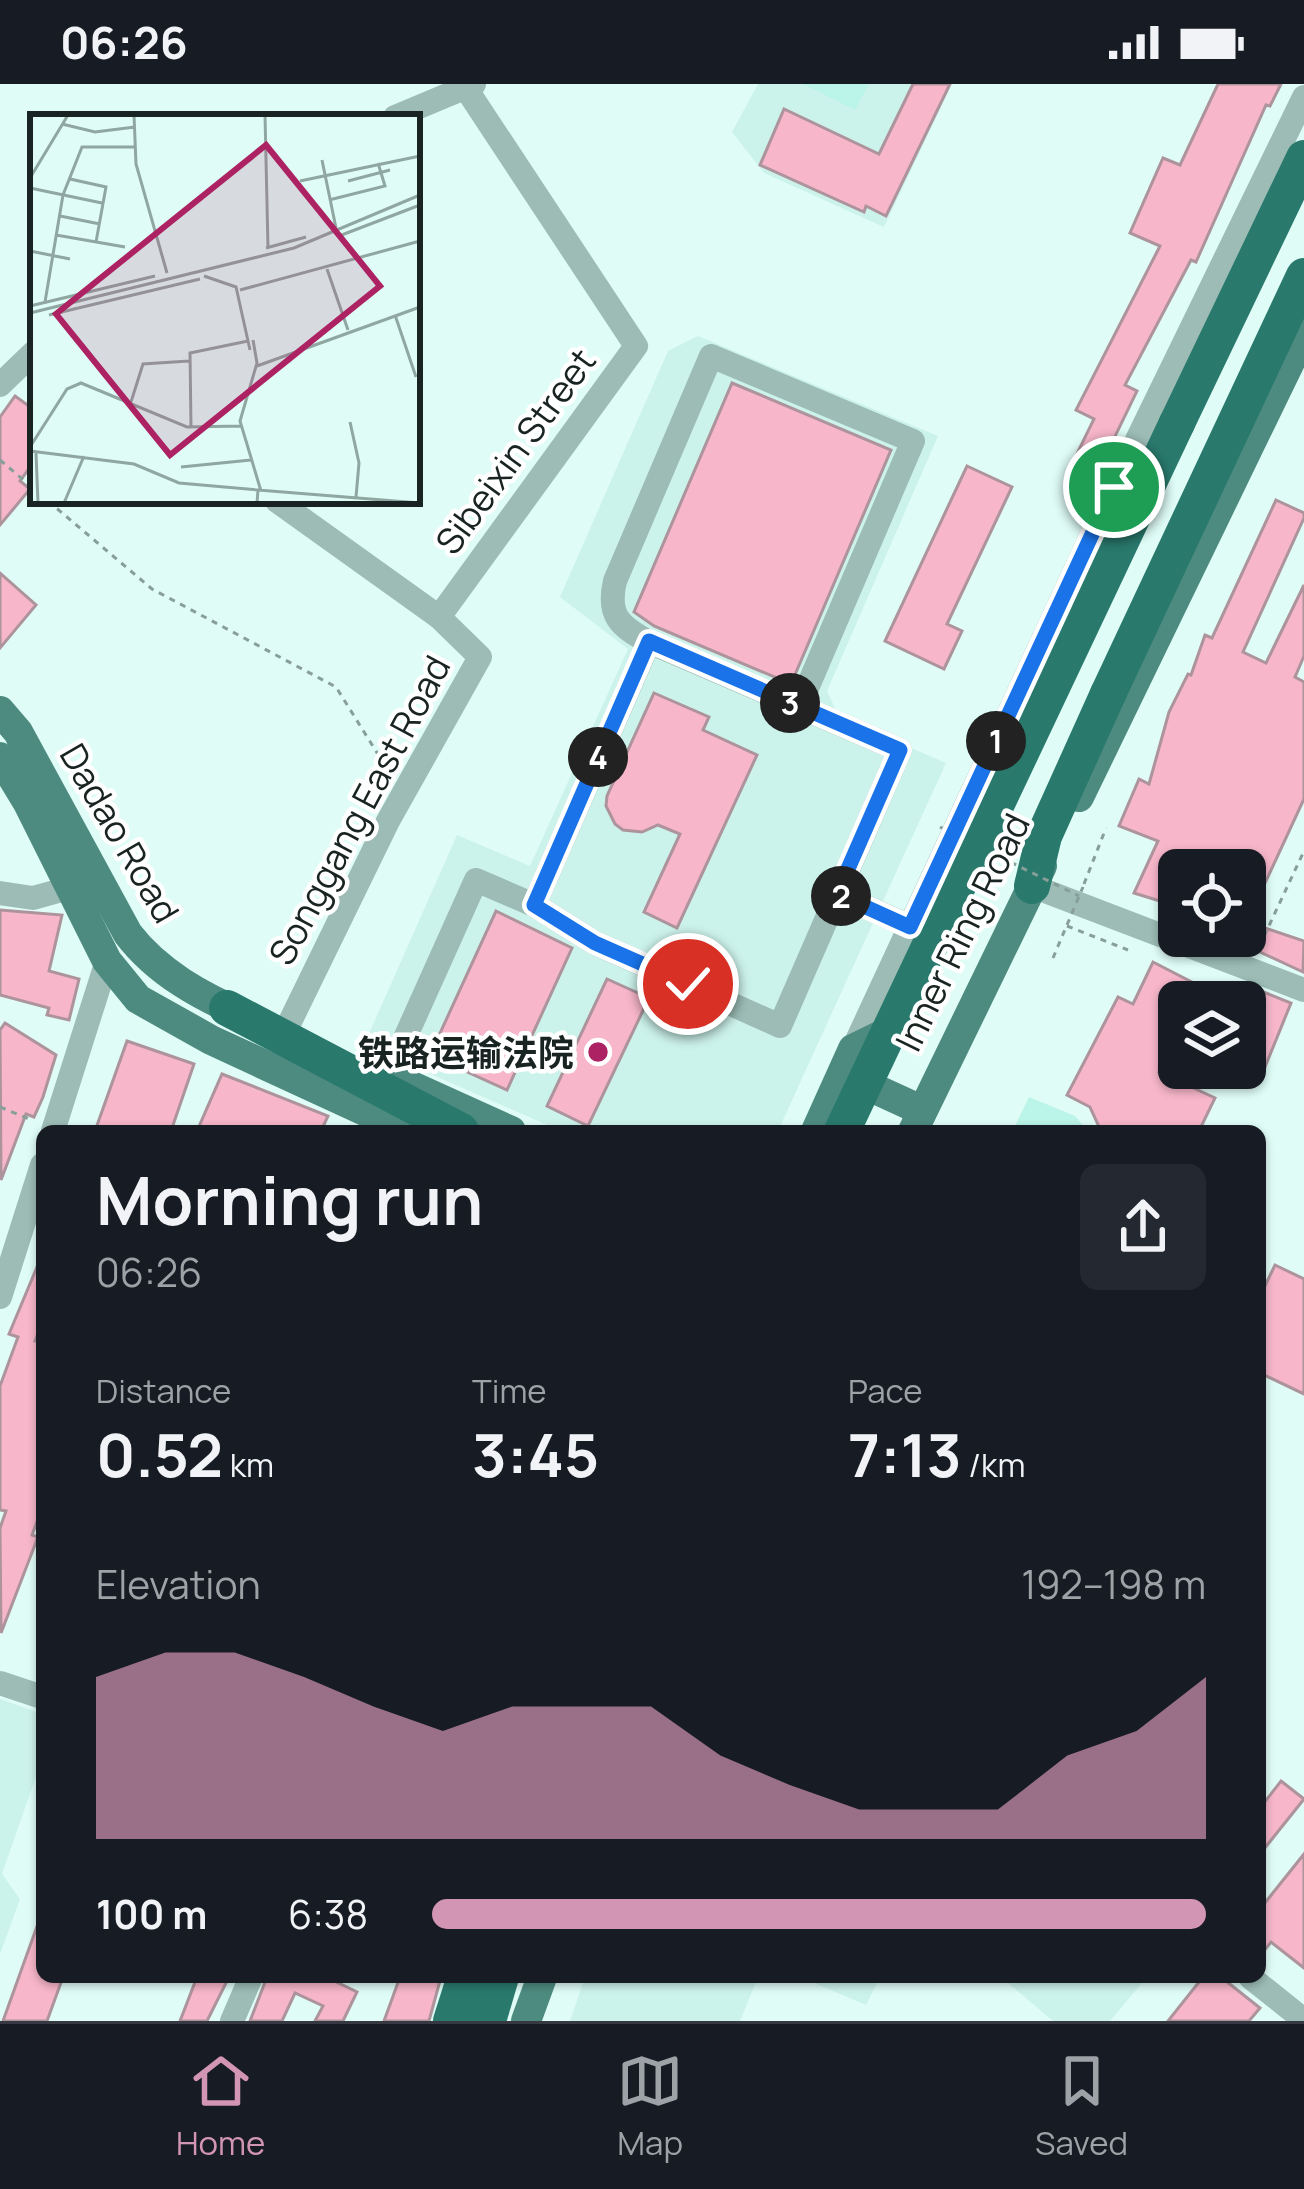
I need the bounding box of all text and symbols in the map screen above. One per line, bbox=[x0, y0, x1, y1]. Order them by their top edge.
text: 06:26 bbox=[60, 11, 188, 73]
inset map bbox=[30, 114, 420, 504]
street label: Sibeixin Street bbox=[424, 338, 606, 564]
pin bbox=[1063, 436, 1165, 538]
icon: arrive bbox=[1081, 454, 1147, 520]
street label: Songgang East Road bbox=[257, 647, 461, 973]
pin: 3 bbox=[760, 673, 820, 733]
text: 3 bbox=[780, 680, 800, 725]
pin: 1 bbox=[966, 711, 1026, 771]
text: 1 bbox=[989, 718, 1003, 763]
pin: 4 bbox=[568, 727, 628, 787]
street label: Dadao Road bbox=[49, 734, 191, 932]
text: 4 bbox=[588, 734, 608, 779]
street label: Inner Ring Road bbox=[883, 805, 1041, 1059]
map controls bbox=[1158, 849, 1266, 1089]
button: locate bbox=[1158, 849, 1266, 957]
pin: 2 bbox=[811, 866, 871, 926]
text: 2 bbox=[831, 873, 851, 918]
pin bbox=[637, 933, 739, 1035]
icon: check bbox=[655, 951, 721, 1017]
button: layers bbox=[1158, 981, 1266, 1089]
place label: 铁路运输法院 bbox=[358, 1028, 574, 1077]
marker: 铁路运输法院 bbox=[585, 1039, 611, 1065]
text: Morning run bbox=[96, 1155, 483, 1245]
button: share bbox=[1080, 1164, 1206, 1290]
text: 06:26 bbox=[96, 1245, 202, 1299]
text: Distance bbox=[96, 1368, 231, 1413]
text: Time bbox=[472, 1368, 547, 1413]
text: Pace bbox=[848, 1368, 923, 1413]
text: 0.52 bbox=[96, 1413, 223, 1495]
text: 3:45 bbox=[472, 1413, 599, 1495]
text: 7:13 bbox=[848, 1413, 962, 1495]
text: km bbox=[223, 1442, 274, 1487]
text: /km bbox=[962, 1442, 1025, 1487]
text: Elevation bbox=[96, 1557, 261, 1611]
text: 192–198 m bbox=[1021, 1557, 1206, 1611]
text: 100 m bbox=[96, 1887, 207, 1941]
text: 6:38 bbox=[288, 1887, 368, 1941]
tab: Home bbox=[176, 2048, 265, 2165]
tab: Map bbox=[617, 2048, 683, 2165]
tab: Saved bbox=[1035, 2048, 1128, 2165]

